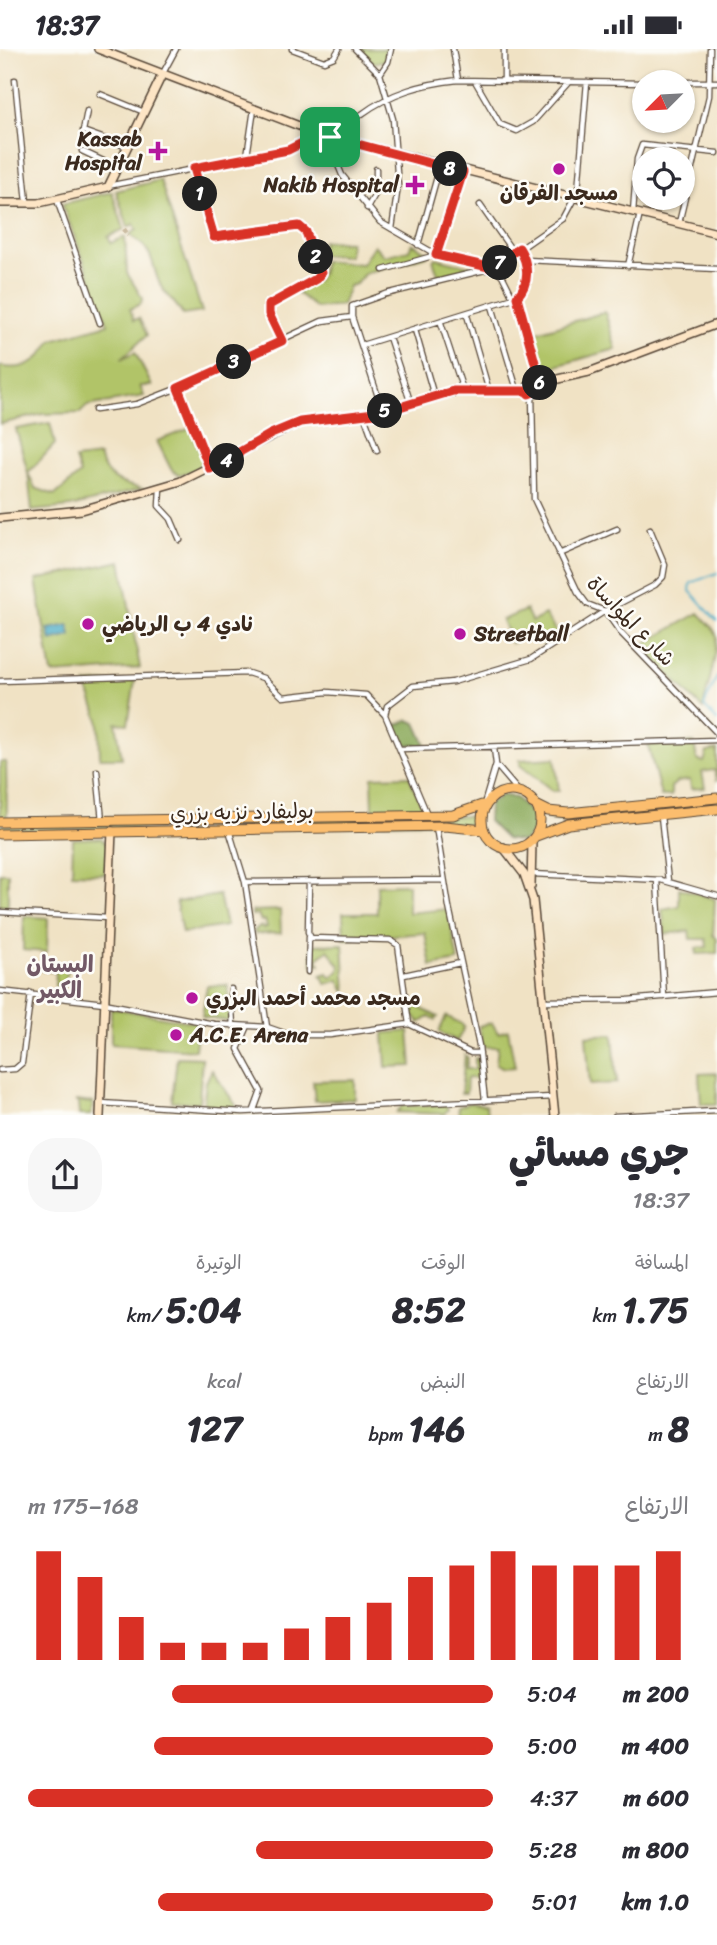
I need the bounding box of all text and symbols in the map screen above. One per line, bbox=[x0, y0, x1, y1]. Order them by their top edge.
text: 18:37 bbox=[35, 2, 99, 48]
north arrow bbox=[632, 70, 695, 133]
map controls bbox=[632, 70, 695, 210]
pin bbox=[300, 107, 360, 167]
icon: arrive bbox=[311, 118, 349, 156]
place label: Kassab Hospital bbox=[64, 120, 143, 182]
marker: Kassab Hospital bbox=[148, 141, 168, 161]
button: locate bbox=[632, 147, 695, 210]
pin: 8 bbox=[433, 151, 468, 187]
text: 8 bbox=[444, 152, 455, 185]
marker: مسجد الفرقان bbox=[551, 161, 567, 177]
place label: Nakib Hospital bbox=[263, 166, 400, 204]
place label: مسجد الفرقان bbox=[500, 174, 618, 212]
marker: Nakib Hospital bbox=[405, 175, 425, 195]
pin: 1 bbox=[182, 177, 218, 211]
text: 1 bbox=[195, 177, 204, 210]
pin: 2 bbox=[298, 239, 334, 275]
text: 2 bbox=[310, 240, 321, 273]
pin: 7 bbox=[482, 245, 518, 281]
text: 7 bbox=[494, 246, 505, 279]
pin: 3 bbox=[216, 345, 252, 379]
text: 3 bbox=[228, 345, 239, 378]
pin: 6 bbox=[522, 365, 558, 401]
text: 6 bbox=[534, 366, 545, 399]
pin: 5 bbox=[368, 393, 402, 429]
text: 5 bbox=[379, 394, 390, 427]
pin: 4 bbox=[210, 443, 244, 479]
text: 4 bbox=[221, 444, 232, 477]
street label: شارع المواساة bbox=[577, 566, 685, 676]
place label: نادي 4 ب الرياضي bbox=[102, 605, 253, 643]
place label: Streetball bbox=[473, 615, 570, 653]
marker: نادي 4 ب الرياضي bbox=[80, 616, 96, 632]
marker: Streetball bbox=[452, 626, 468, 642]
street label: بوليفارد نزيه بزري bbox=[170, 792, 314, 832]
district label: البستان الكبير bbox=[26, 944, 94, 1011]
place label: مسجد محمد أحمد البزري bbox=[206, 979, 421, 1017]
marker: مسجد محمد أحمد البزري bbox=[184, 990, 200, 1006]
place label: A.C.E. Arena bbox=[189, 1016, 309, 1054]
marker: A.C.E. Arena bbox=[168, 1027, 184, 1043]
text: جري مسائي bbox=[509, 1120, 689, 1187]
button: share bbox=[28, 1138, 102, 1212]
text: 18:37 bbox=[633, 1180, 689, 1221]
text: الوتيرة bbox=[196, 1246, 242, 1279]
text: الوقت bbox=[421, 1246, 465, 1279]
text: المسافة bbox=[635, 1246, 689, 1279]
text: 5:04 bbox=[166, 1279, 242, 1341]
text: 8:52 bbox=[392, 1279, 465, 1341]
text: 1.75 bbox=[622, 1279, 689, 1341]
text: /km bbox=[127, 1299, 166, 1332]
text: km bbox=[592, 1299, 622, 1332]
text: kcal bbox=[207, 1365, 242, 1398]
text: النبض bbox=[420, 1365, 465, 1398]
text: الارتفاع bbox=[636, 1365, 689, 1398]
text: 127 bbox=[186, 1398, 242, 1460]
text: 146 bbox=[409, 1398, 465, 1460]
text: 8 bbox=[668, 1398, 689, 1460]
text: bpm bbox=[369, 1418, 409, 1451]
text: m bbox=[648, 1418, 668, 1451]
text: 168–175 m bbox=[28, 1486, 139, 1527]
text: الارتفاع bbox=[625, 1486, 689, 1527]
text: 5:04 bbox=[527, 1674, 577, 1715]
text: 200 m bbox=[623, 1674, 689, 1715]
text: 5:00 bbox=[527, 1726, 577, 1767]
text: 400 m bbox=[622, 1726, 689, 1767]
text: 4:37 bbox=[530, 1778, 577, 1819]
text: 600 m bbox=[623, 1778, 689, 1819]
text: 5:28 bbox=[529, 1830, 577, 1871]
text: 800 m bbox=[622, 1830, 689, 1871]
text: 5:01 bbox=[532, 1882, 577, 1923]
text: 1.0 km bbox=[622, 1882, 689, 1923]

